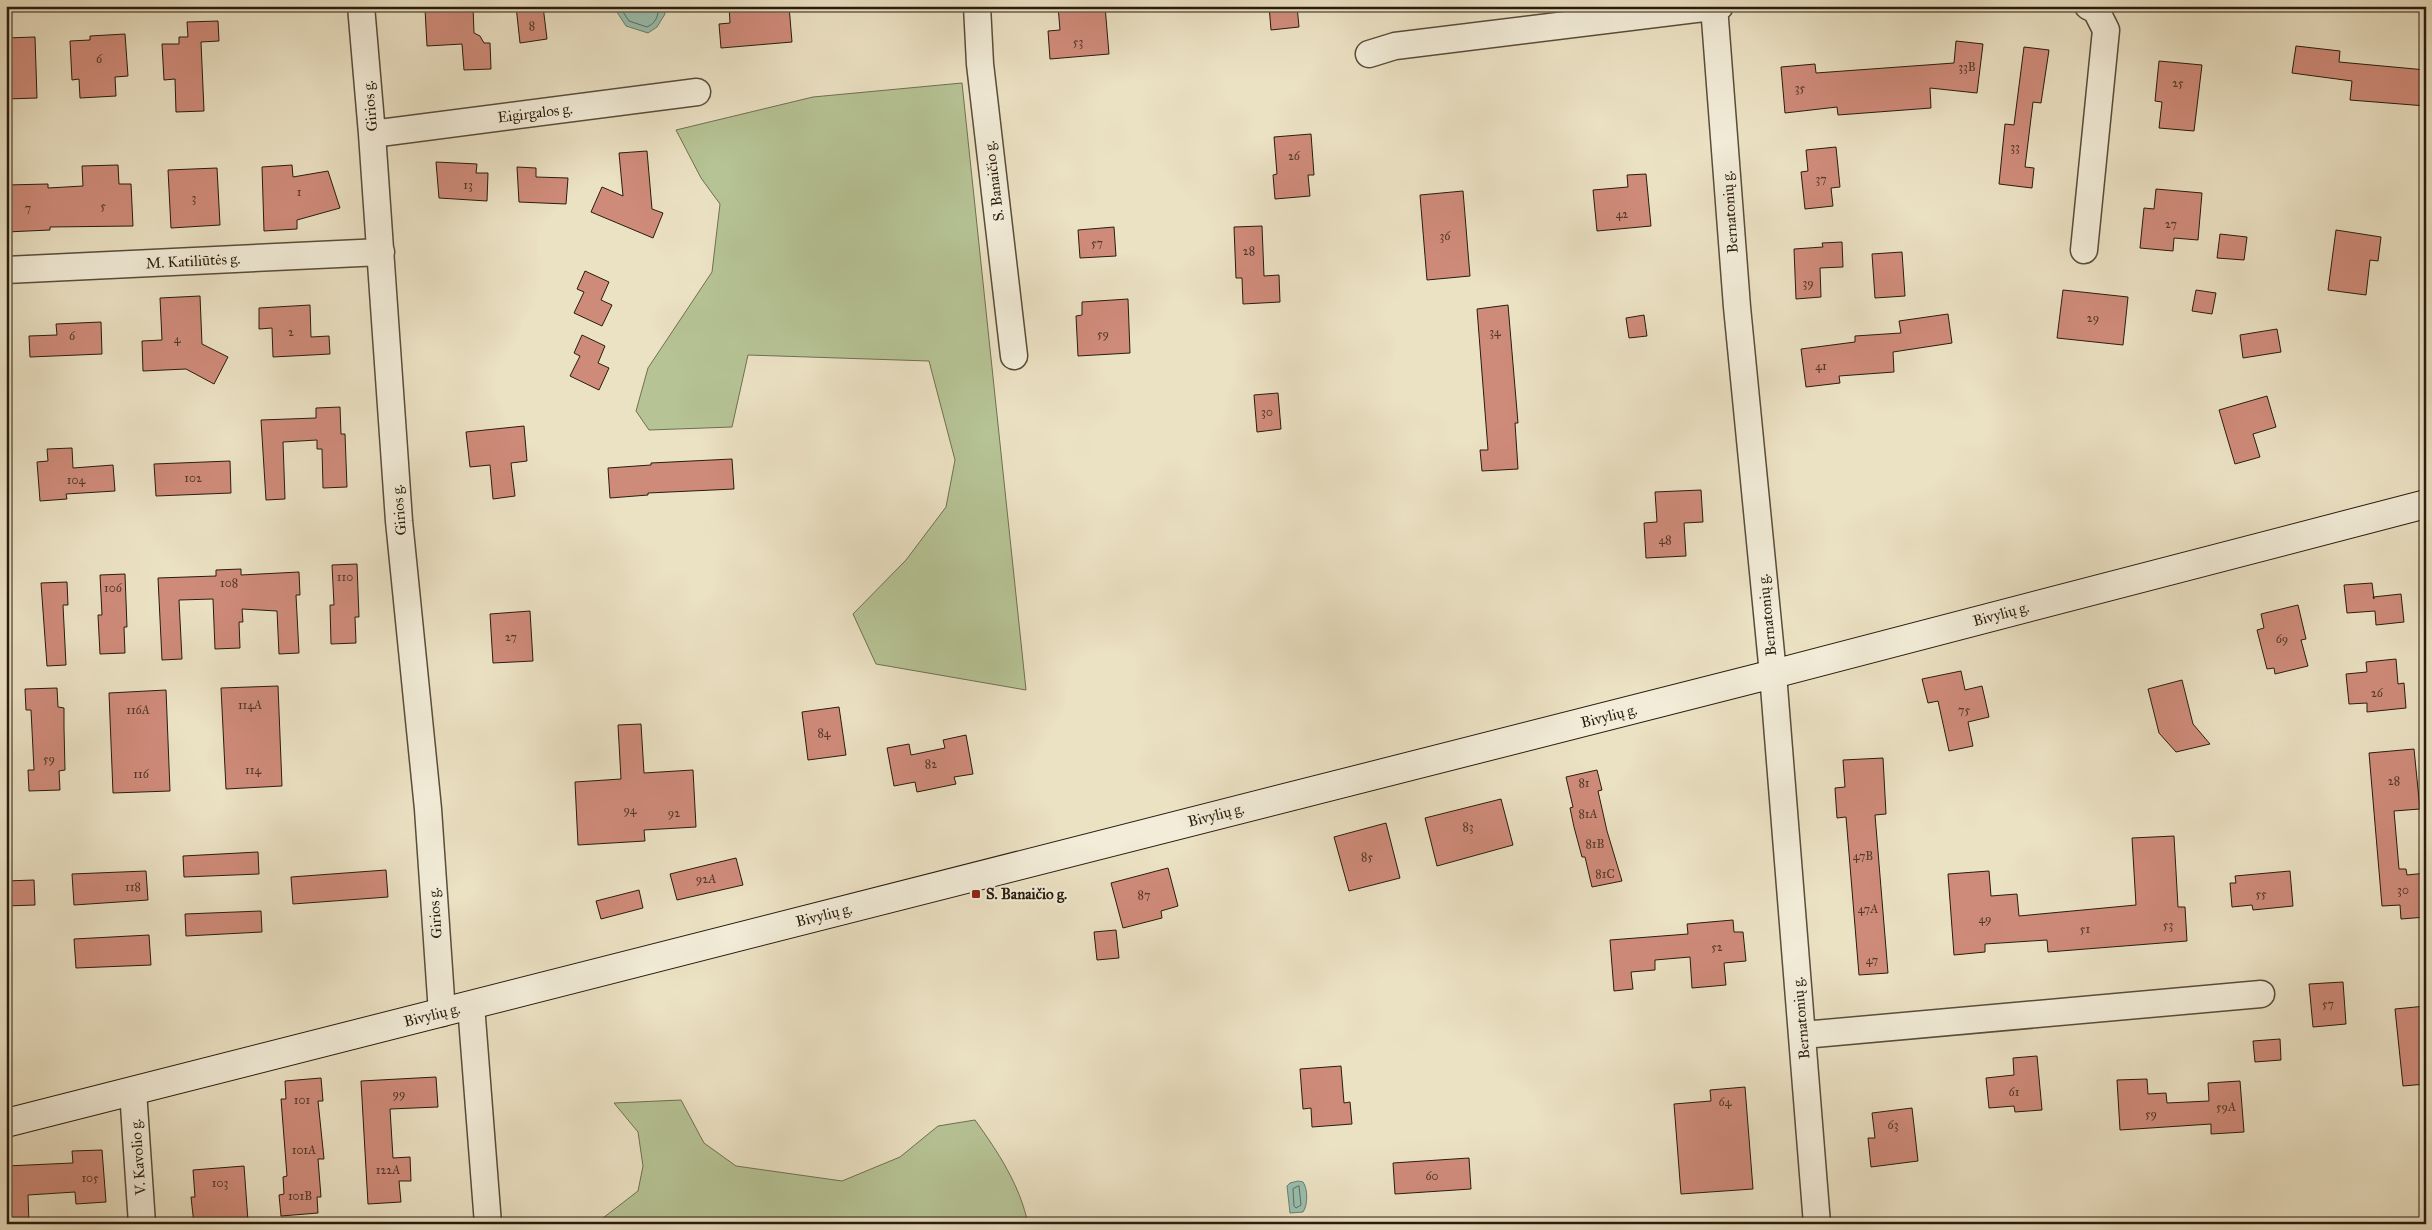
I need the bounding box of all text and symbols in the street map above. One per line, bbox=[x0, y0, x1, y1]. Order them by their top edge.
house number: 8 bbox=[529, 19, 535, 33]
house number: 53 bbox=[1073, 35, 1083, 49]
house number: 6 bbox=[96, 52, 103, 66]
house number: 33B bbox=[1958, 60, 1976, 74]
house number: 25 bbox=[2172, 76, 2184, 90]
street label: Girios g. bbox=[359, 80, 381, 132]
house number: 35 bbox=[1795, 81, 1806, 95]
street label: Eigirgalos g. bbox=[496, 99, 574, 127]
street label: S. Banaičio g. bbox=[980, 140, 1008, 222]
house number: 33 bbox=[2010, 140, 2020, 154]
house number: 26 bbox=[1288, 149, 1301, 163]
street label: Bernatonių g. bbox=[1718, 170, 1742, 254]
house number: 37 bbox=[1815, 172, 1827, 186]
house number: 13 bbox=[463, 178, 473, 192]
house number: 1 bbox=[297, 185, 302, 199]
house number: 3 bbox=[192, 191, 197, 205]
house number: 5 bbox=[100, 199, 106, 213]
house number: 7 bbox=[25, 201, 31, 215]
house number: 42 bbox=[1616, 207, 1628, 221]
house number: 27 bbox=[2165, 217, 2177, 231]
house number: 36 bbox=[1440, 229, 1451, 243]
house number: 57 bbox=[1091, 236, 1103, 250]
house number: 28 bbox=[1243, 244, 1255, 258]
street label: M. Katiliūtės g. bbox=[145, 250, 241, 272]
house number: 39 bbox=[1802, 276, 1814, 290]
house number: 29 bbox=[2087, 311, 2099, 325]
house number: 2 bbox=[288, 325, 294, 339]
house number: 34 bbox=[1489, 325, 1501, 339]
house number: 59 bbox=[1097, 327, 1109, 341]
house number: 6 bbox=[69, 329, 76, 343]
house number: 4 bbox=[174, 332, 181, 346]
house number: 41 bbox=[1815, 359, 1827, 373]
house number: 30 bbox=[1261, 405, 1273, 419]
house number: 102 bbox=[184, 471, 202, 485]
house number: 104 bbox=[67, 473, 85, 487]
street label: Girios g. bbox=[388, 484, 410, 536]
house number: 48 bbox=[1658, 533, 1672, 547]
house number: 110 bbox=[337, 570, 353, 584]
street label: Bernatonių g. bbox=[1754, 573, 1780, 657]
house number: 108 bbox=[220, 576, 238, 590]
house number: 106 bbox=[104, 581, 123, 595]
street label: Bivylių g. bbox=[1971, 598, 2031, 630]
house number: 27 bbox=[505, 630, 517, 644]
house number: 69 bbox=[2276, 632, 2288, 646]
house number: 26 bbox=[2371, 686, 2384, 700]
house number: 114A bbox=[238, 698, 262, 712]
street label: Bivylių g. bbox=[1579, 700, 1639, 732]
house number: 116A bbox=[126, 703, 150, 717]
house number: 75 bbox=[1958, 703, 1970, 717]
house number: 84 bbox=[817, 726, 831, 740]
house number: 59 bbox=[43, 752, 55, 766]
house number: 82 bbox=[925, 757, 937, 771]
house number: 114 bbox=[245, 763, 261, 777]
house number: 116 bbox=[133, 767, 150, 781]
house number: 28 bbox=[2388, 774, 2400, 788]
house number: 81 bbox=[1578, 776, 1590, 790]
street label: Bivylių g. bbox=[1186, 799, 1246, 831]
house number: 94 bbox=[623, 803, 637, 817]
house number: 92 bbox=[668, 806, 680, 820]
house number: 81A bbox=[1578, 807, 1598, 821]
house number: 83 bbox=[1462, 820, 1474, 834]
house number: 81B bbox=[1585, 837, 1605, 851]
house number: 47B bbox=[1853, 849, 1873, 863]
house number: 85 bbox=[1361, 850, 1373, 864]
house number: 81C bbox=[1595, 867, 1615, 881]
house number: 92A bbox=[696, 872, 716, 886]
house number: 118 bbox=[125, 880, 141, 894]
house number: 30 bbox=[2397, 883, 2409, 897]
place label: S. Banaičio g. bbox=[986, 885, 1067, 904]
street label: Girios g. bbox=[424, 887, 446, 939]
house number: 55 bbox=[2255, 887, 2267, 901]
marker: S. Banaičio g. bbox=[970, 888, 982, 900]
house number: 87 bbox=[1138, 888, 1150, 902]
street label: Bivylių g. bbox=[794, 899, 854, 931]
house number: 47A bbox=[1858, 902, 1878, 916]
house number: 49 bbox=[1978, 912, 1992, 926]
house number: 53 bbox=[2163, 918, 2173, 932]
house number: 51 bbox=[2080, 922, 2090, 936]
house number: 52 bbox=[1711, 940, 1723, 954]
house number: 47 bbox=[1866, 953, 1878, 967]
street label: Bernatonių g. bbox=[1788, 976, 1814, 1060]
house number: 57 bbox=[2322, 997, 2334, 1011]
street label: Bivylių g. bbox=[402, 999, 462, 1031]
house number: 61 bbox=[2009, 1085, 2020, 1099]
house number: 99 bbox=[393, 1087, 405, 1101]
house number: 101 bbox=[294, 1093, 310, 1107]
house number: 64 bbox=[1719, 1095, 1732, 1109]
house number: 59A bbox=[2216, 1100, 2236, 1114]
house number: 59 bbox=[2145, 1107, 2157, 1121]
street label: V. Kavolio g. bbox=[126, 1118, 150, 1197]
house number: 63 bbox=[1888, 1118, 1899, 1132]
house number: 101A bbox=[292, 1143, 316, 1157]
house number: 122A bbox=[376, 1163, 400, 1177]
house number: 60 bbox=[1425, 1169, 1439, 1183]
house number: 105 bbox=[81, 1171, 99, 1185]
house number: 103 bbox=[212, 1176, 228, 1190]
house number: 101B bbox=[288, 1189, 312, 1203]

